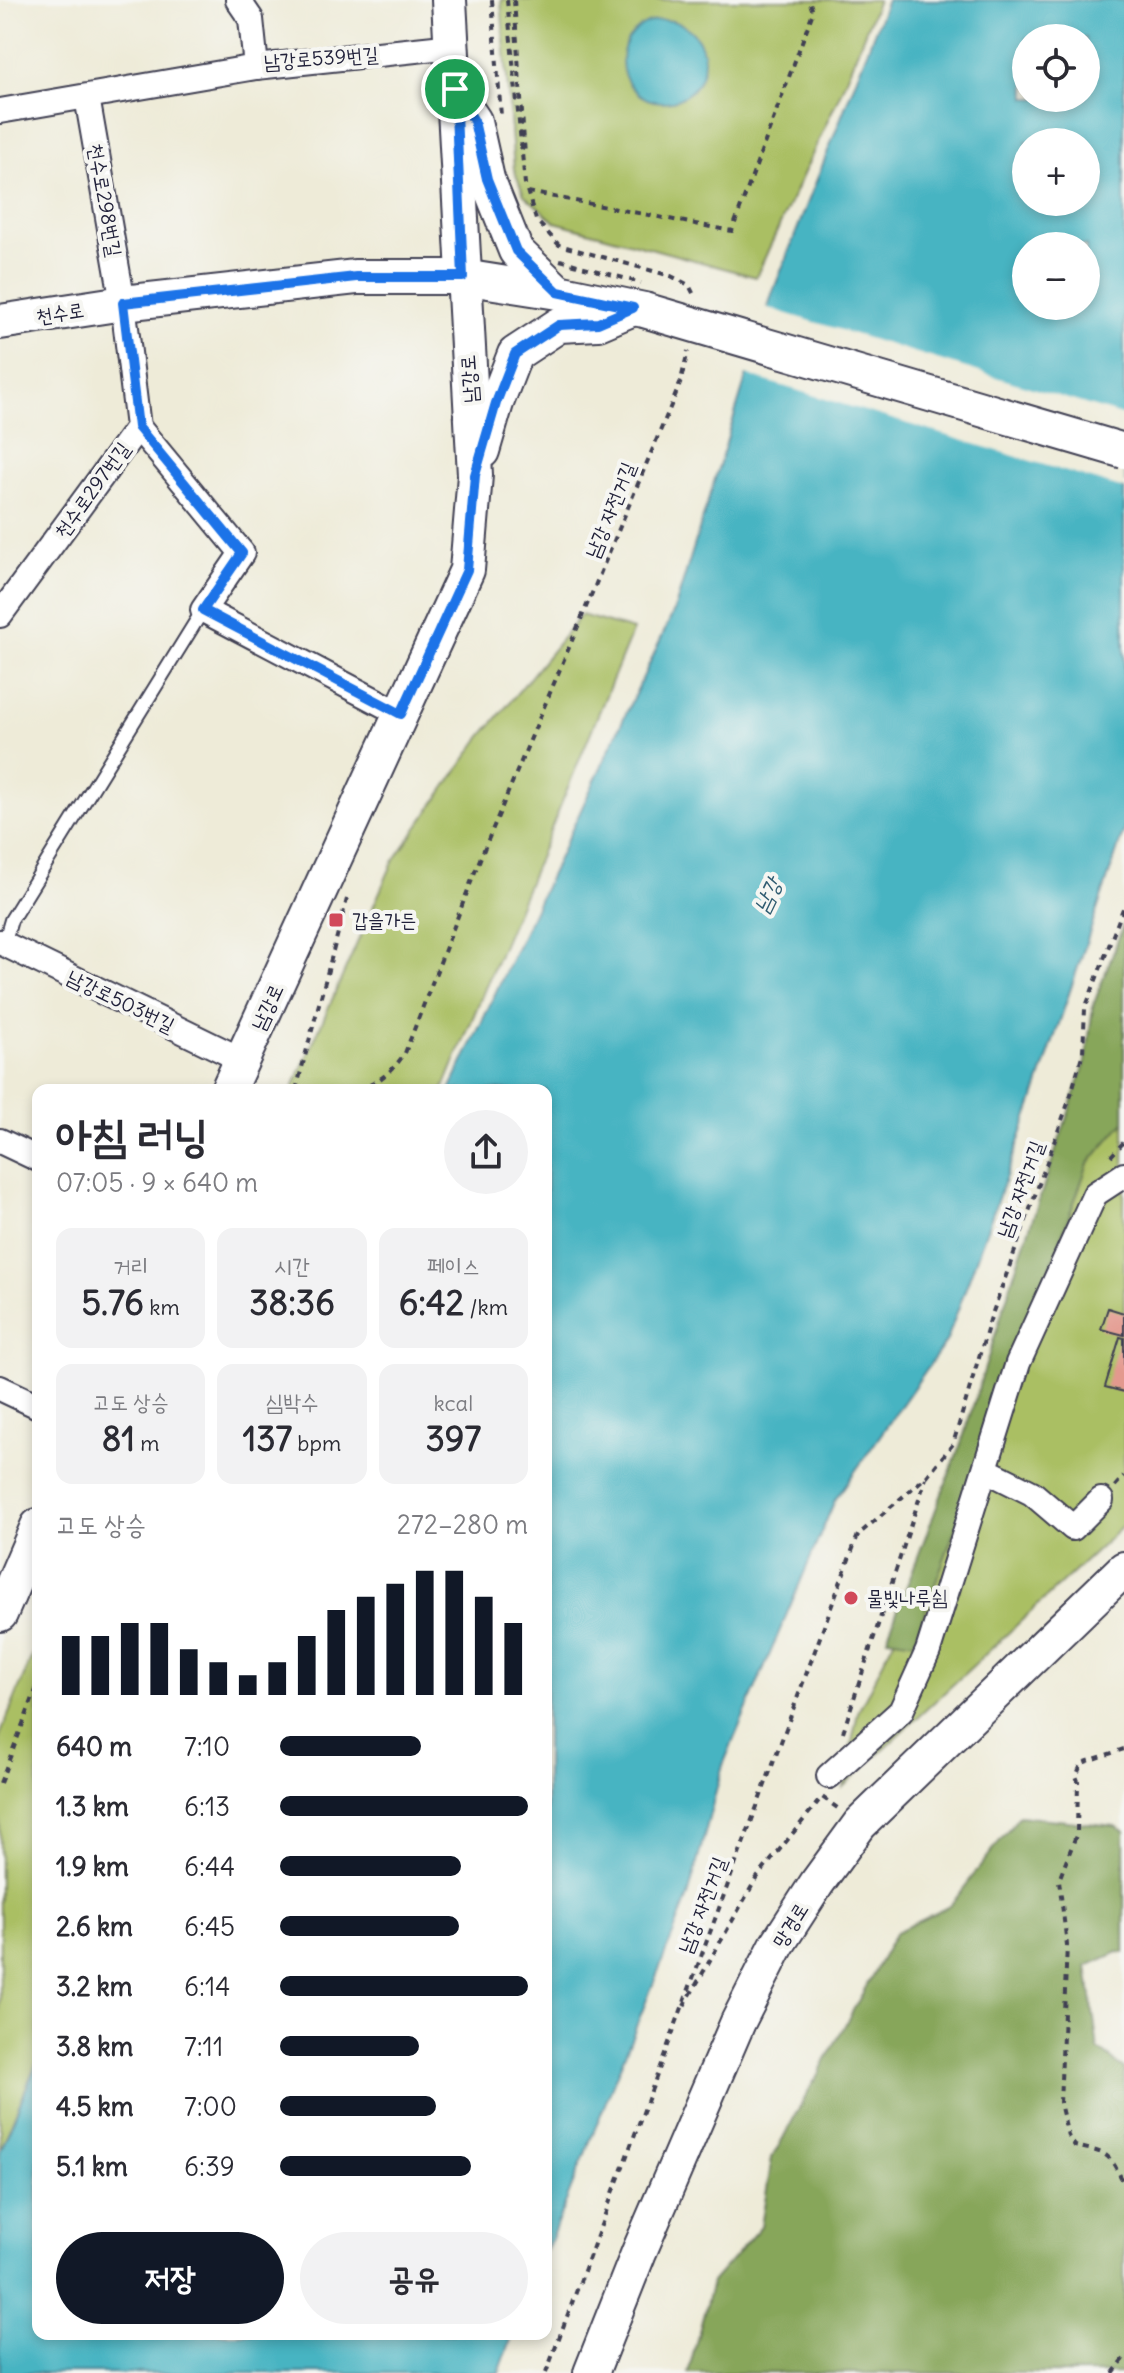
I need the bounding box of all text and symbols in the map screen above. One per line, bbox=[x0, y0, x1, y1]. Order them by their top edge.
map controls bbox=[1012, 24, 1100, 320]
button: locate bbox=[1012, 24, 1100, 112]
street label: 남강로539번길 bbox=[263, 41, 379, 74]
pin bbox=[421, 55, 489, 123]
icon: arrive bbox=[433, 67, 477, 111]
button: + bbox=[1012, 128, 1100, 216]
street label: 천수로298번길 bbox=[83, 141, 128, 258]
button: − bbox=[1012, 232, 1100, 320]
street label: 천수로 bbox=[34, 296, 86, 329]
street label: 남강로 bbox=[454, 354, 483, 404]
street label: 천수로297번길 bbox=[48, 437, 135, 543]
street label: 남강 자전거길 bbox=[579, 458, 640, 561]
water label: 남강 bbox=[747, 871, 788, 917]
place label: 갑을가든 bbox=[352, 907, 416, 932]
marker: 갑을가든 bbox=[327, 911, 345, 929]
street label: 남강로503번길 bbox=[63, 964, 179, 1037]
street label: 남강로 bbox=[245, 980, 288, 1034]
text: 아침 러닝 bbox=[56, 1108, 208, 1163]
button: share bbox=[444, 1110, 528, 1194]
street label: 남강 자전거길 bbox=[990, 1137, 1049, 1241]
text: 07:05 · 9 × 640 m bbox=[56, 1166, 258, 1199]
text: 거리 bbox=[113, 1252, 148, 1280]
text: 시간 bbox=[274, 1252, 310, 1280]
text: 페이스 bbox=[427, 1252, 480, 1280]
text: 5.76 bbox=[82, 1281, 144, 1324]
text: 38:36 bbox=[249, 1281, 335, 1324]
text: 6:42 bbox=[399, 1281, 464, 1324]
text: km bbox=[144, 1293, 180, 1321]
text: /km bbox=[464, 1293, 508, 1321]
text: 고도 상승 bbox=[93, 1388, 169, 1416]
text: 심박수 bbox=[265, 1388, 319, 1416]
text: kcal bbox=[434, 1389, 473, 1417]
text: 81 bbox=[102, 1417, 135, 1460]
text: 137 bbox=[243, 1417, 292, 1460]
text: 397 bbox=[426, 1417, 481, 1460]
text: m bbox=[135, 1429, 159, 1457]
text: bpm bbox=[292, 1429, 341, 1457]
text: 고도 상승 bbox=[56, 1508, 146, 1541]
text: 272–280 m bbox=[397, 1508, 528, 1541]
place label: 물빛나루쉼 bbox=[867, 1585, 947, 1610]
marker: 물빛나루쉼 bbox=[842, 1589, 860, 1607]
text: 640 m bbox=[56, 1730, 132, 1763]
text: 7:10 bbox=[184, 1730, 230, 1763]
text: 1.3 km bbox=[56, 1790, 129, 1823]
text: 6:13 bbox=[184, 1790, 230, 1823]
text: 1.9 km bbox=[56, 1850, 129, 1883]
text: 6:44 bbox=[184, 1850, 235, 1883]
street label: 남강 자전거길 bbox=[672, 1853, 731, 1957]
street label: 망경로 bbox=[766, 1898, 813, 1952]
text: 2.6 km bbox=[56, 1910, 133, 1943]
text: 6:45 bbox=[184, 1910, 235, 1943]
text: 3.2 km bbox=[56, 1970, 133, 2003]
text: 6:14 bbox=[184, 1970, 230, 2003]
text: 3.8 km bbox=[56, 2030, 133, 2063]
text: 7:11 bbox=[184, 2030, 223, 2063]
text: 4.5 km bbox=[56, 2090, 134, 2123]
text: 7:00 bbox=[184, 2090, 237, 2123]
text: 5.1 km bbox=[56, 2150, 128, 2183]
text: 6:39 bbox=[184, 2150, 235, 2183]
button: 저장 bbox=[56, 2232, 284, 2324]
button: 공유 bbox=[300, 2232, 528, 2324]

